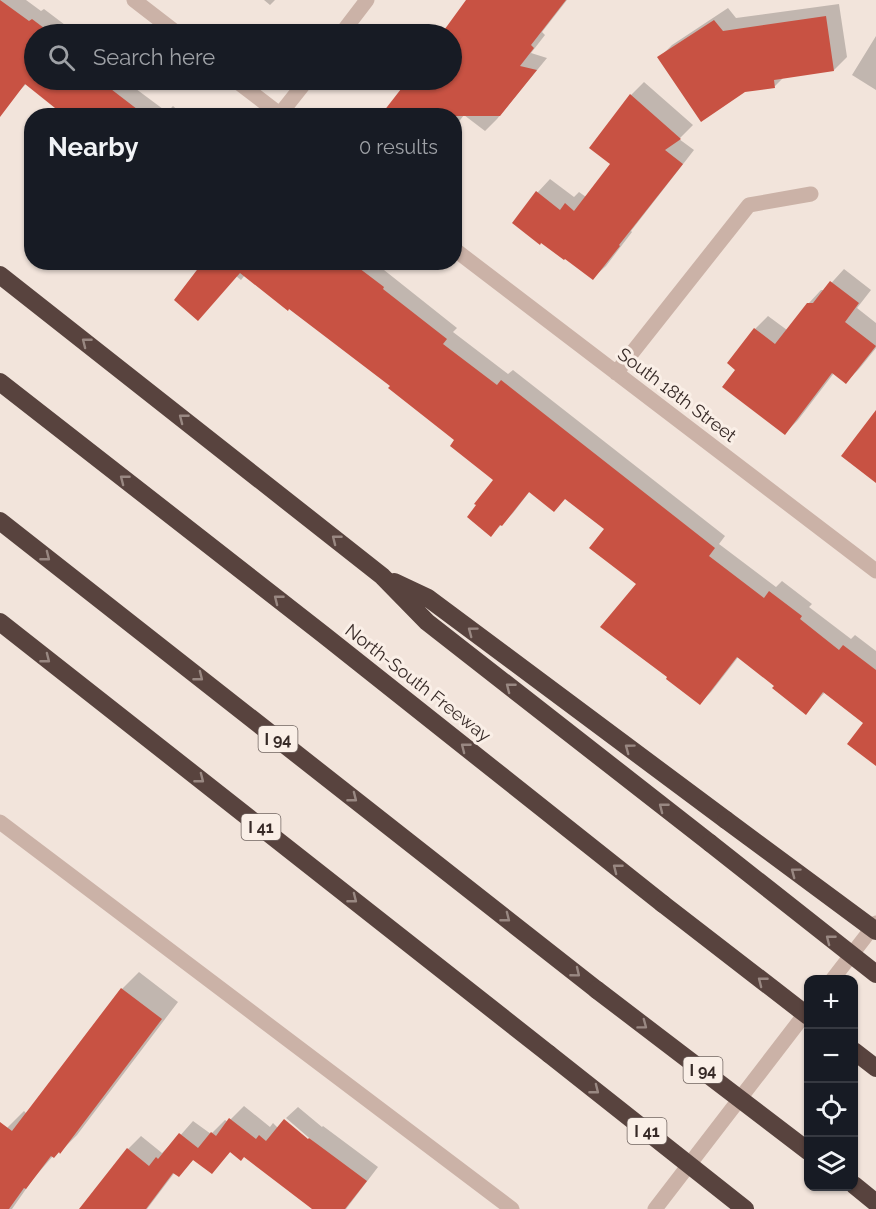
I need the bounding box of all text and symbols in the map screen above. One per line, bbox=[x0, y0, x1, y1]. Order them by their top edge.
search box bbox=[24, 24, 462, 90]
icon: search bbox=[45, 41, 78, 74]
text: Search here bbox=[93, 44, 215, 70]
text: Nearby bbox=[48, 132, 138, 162]
text: 0 results bbox=[359, 135, 438, 159]
one-way arrow bbox=[81, 338, 92, 349]
street label: South 18th Street bbox=[614, 343, 741, 446]
one-way arrow bbox=[179, 415, 190, 426]
one-way arrow bbox=[120, 476, 131, 487]
one-way arrow bbox=[332, 536, 343, 547]
one-way arrow bbox=[39, 550, 50, 561]
one-way arrow bbox=[273, 596, 284, 607]
street label: North-South Freeway bbox=[341, 619, 495, 746]
one-way arrow bbox=[468, 627, 479, 638]
one-way arrow bbox=[39, 651, 50, 662]
one-way arrow bbox=[193, 670, 204, 681]
one-way arrow bbox=[506, 683, 517, 694]
road number: I 94 bbox=[258, 726, 298, 752]
one-way arrow bbox=[460, 743, 471, 754]
one-way arrow bbox=[624, 744, 635, 755]
one-way arrow bbox=[193, 771, 204, 782]
one-way arrow bbox=[346, 790, 357, 801]
one-way arrow bbox=[659, 803, 670, 814]
road number: I 41 bbox=[242, 814, 280, 840]
one-way arrow bbox=[613, 865, 624, 876]
one-way arrow bbox=[790, 868, 801, 879]
one-way arrow bbox=[346, 892, 357, 903]
one-way arrow bbox=[500, 911, 511, 922]
one-way arrow bbox=[825, 935, 836, 946]
one-way arrow bbox=[569, 966, 580, 977]
map controls bbox=[804, 975, 858, 1191]
button: + bbox=[804, 975, 858, 1029]
one-way arrow bbox=[758, 977, 769, 988]
one-way arrow bbox=[637, 1018, 648, 1029]
button: − bbox=[804, 1029, 858, 1083]
road number: I 94 bbox=[684, 1057, 722, 1083]
one-way arrow bbox=[588, 1083, 599, 1094]
button: locate bbox=[804, 1083, 858, 1137]
road number: I 41 bbox=[628, 1118, 666, 1144]
button: layers bbox=[804, 1137, 858, 1191]

